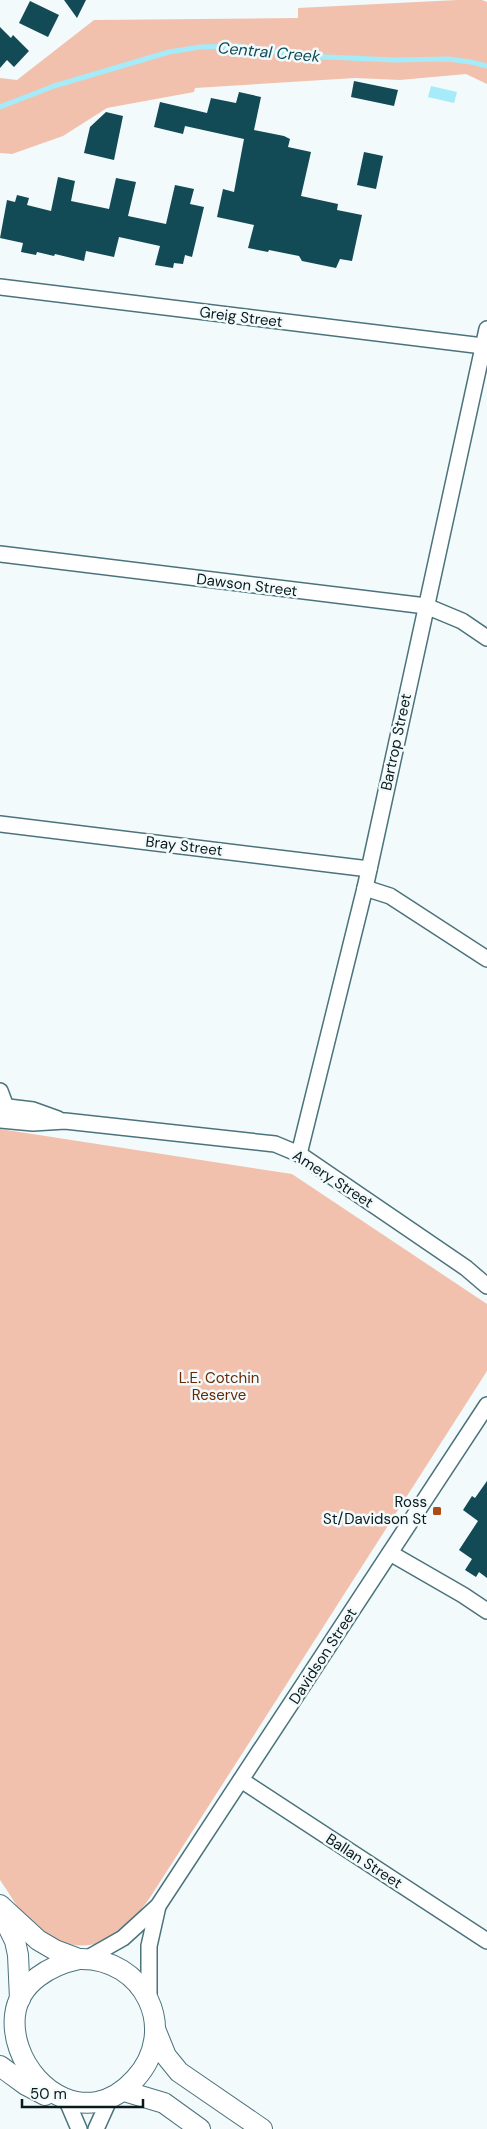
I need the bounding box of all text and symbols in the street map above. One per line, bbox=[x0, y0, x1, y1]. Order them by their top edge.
water label: Central Creek bbox=[217, 37, 322, 67]
street label: Greig Street bbox=[198, 302, 284, 332]
street label: Dawson Street bbox=[196, 569, 299, 601]
street label: Bartrop Street bbox=[376, 692, 416, 792]
street label: Bray Street bbox=[144, 831, 224, 861]
street label: Amery Street bbox=[289, 1145, 377, 1213]
park label: L.E. Cotchin Reserve bbox=[179, 1368, 259, 1405]
place label: Ross St/Davidson St bbox=[323, 1492, 427, 1529]
marker: Ross St/Davidson St bbox=[431, 1505, 443, 1517]
street label: Davidson Street bbox=[284, 1604, 362, 1708]
street label: Ballan Street bbox=[322, 1829, 406, 1893]
scale bar bbox=[22, 2076, 144, 2108]
text: 50 m bbox=[30, 2084, 67, 2104]

